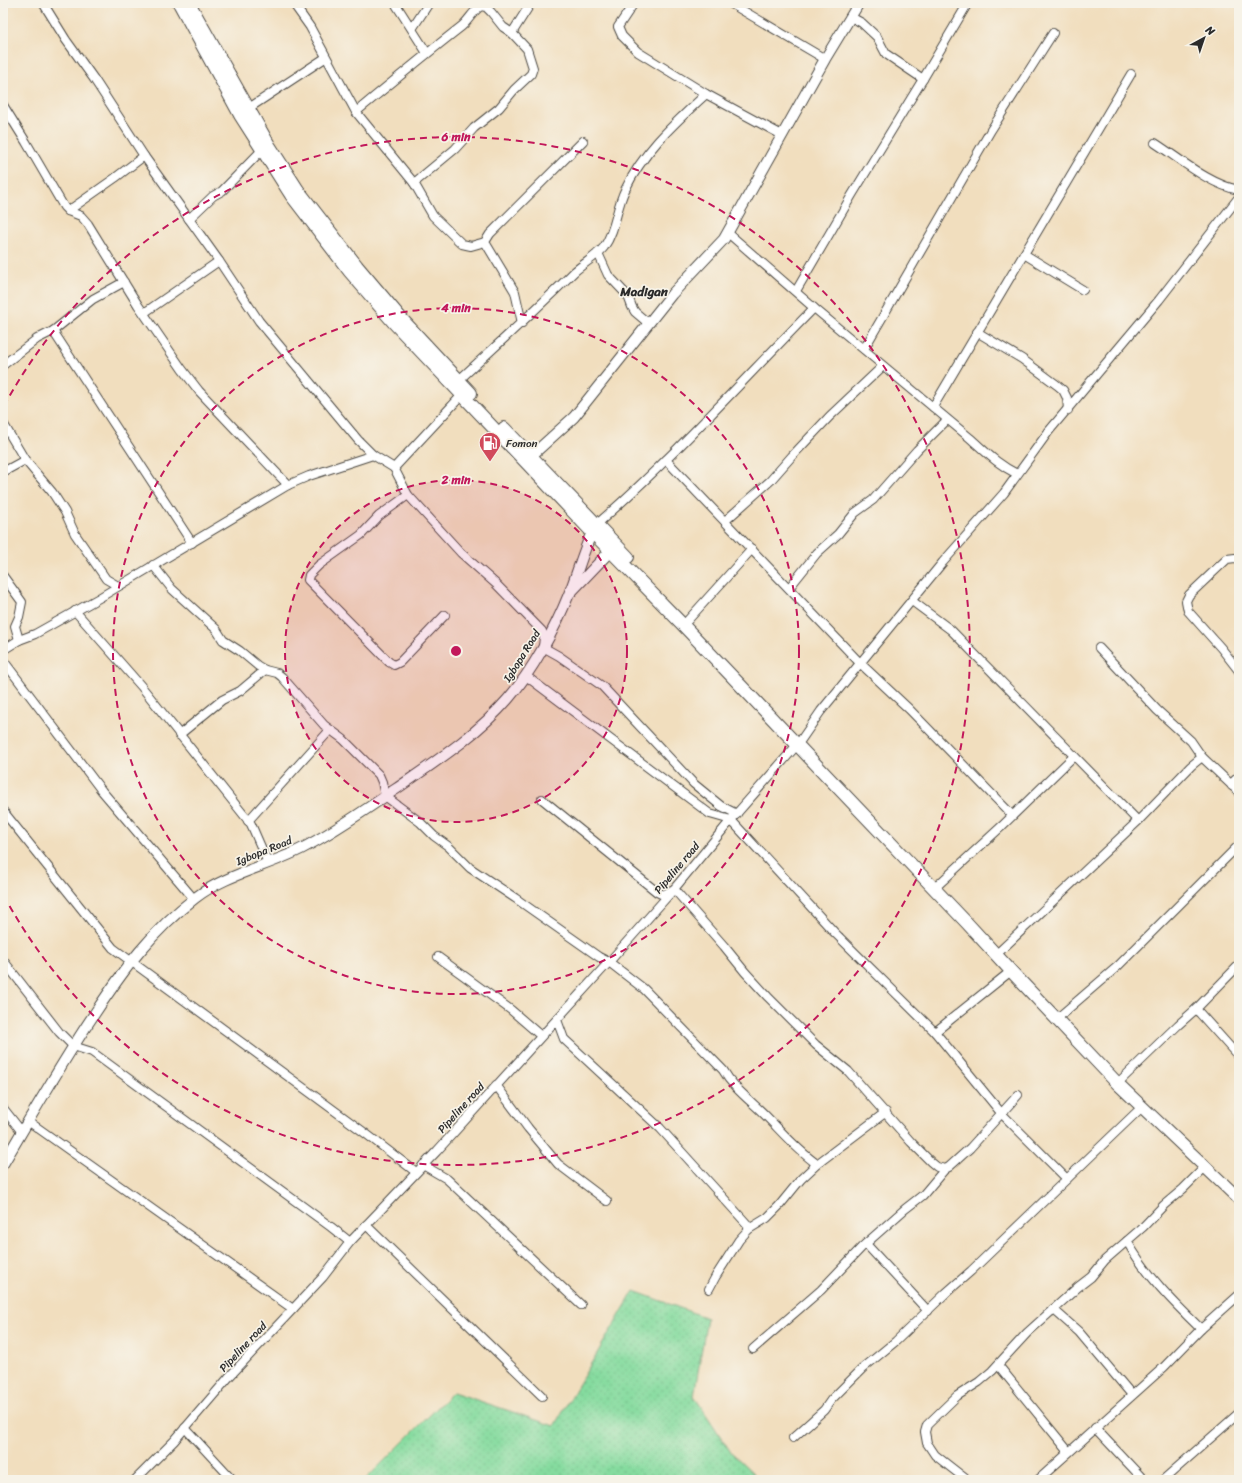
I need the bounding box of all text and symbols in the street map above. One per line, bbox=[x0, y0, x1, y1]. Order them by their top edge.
north arrow bbox=[1184, 18, 1224, 58]
text: N bbox=[1200, 20, 1219, 41]
text: 6 min bbox=[441, 126, 471, 148]
district label: Madigan bbox=[619, 280, 669, 303]
text: 4 min bbox=[440, 297, 471, 319]
fuel station icon: Fomon bbox=[477, 430, 503, 463]
place label: Fomon bbox=[506, 434, 538, 453]
text: 2 min bbox=[440, 469, 471, 491]
street label: Igbopa Road bbox=[498, 625, 546, 687]
centre of rings bbox=[449, 644, 463, 658]
street label: Igbopa Road bbox=[232, 831, 296, 871]
street label: Pipeline road bbox=[649, 837, 705, 898]
street label: Pipeline road bbox=[433, 1077, 490, 1138]
street label: Pipeline road bbox=[214, 1317, 272, 1377]

